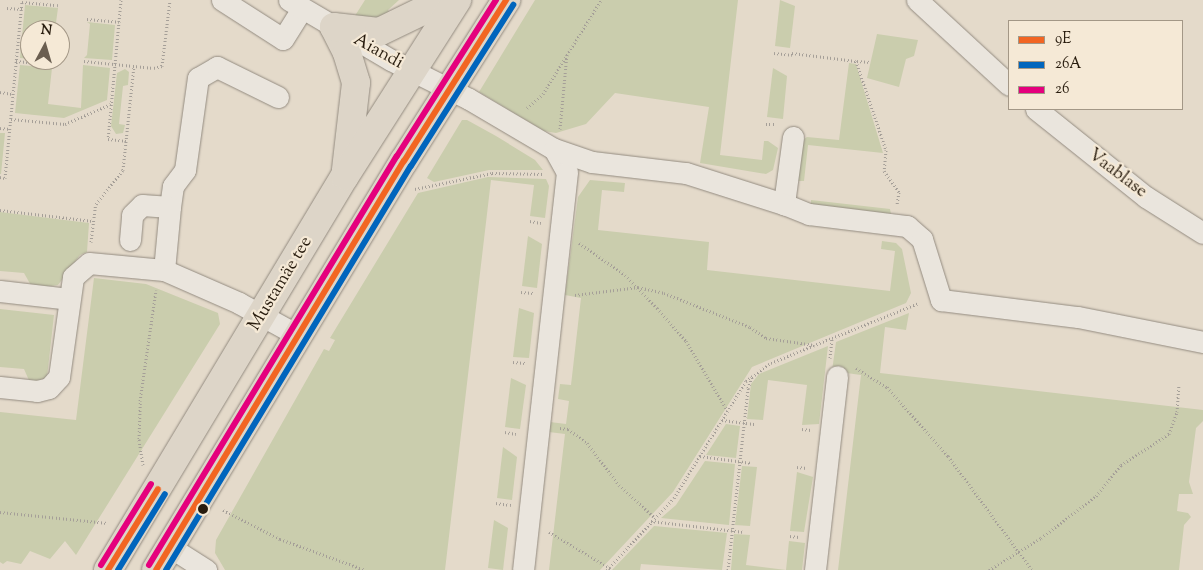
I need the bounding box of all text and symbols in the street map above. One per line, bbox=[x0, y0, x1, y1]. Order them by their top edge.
north arrow bbox=[20, 20, 70, 70]
legend bbox=[1008, 20, 1183, 110]
text: N bbox=[40, 21, 53, 42]
text: 9E bbox=[1055, 29, 1071, 50]
street label: Aiandi bbox=[349, 30, 407, 74]
text: 26A bbox=[1055, 54, 1081, 75]
text: 26 bbox=[1055, 79, 1069, 100]
street label: Vaablase bbox=[1083, 145, 1151, 203]
street label: Mustamäe tee bbox=[244, 233, 318, 335]
unlabelled marker bbox=[198, 504, 208, 514]

